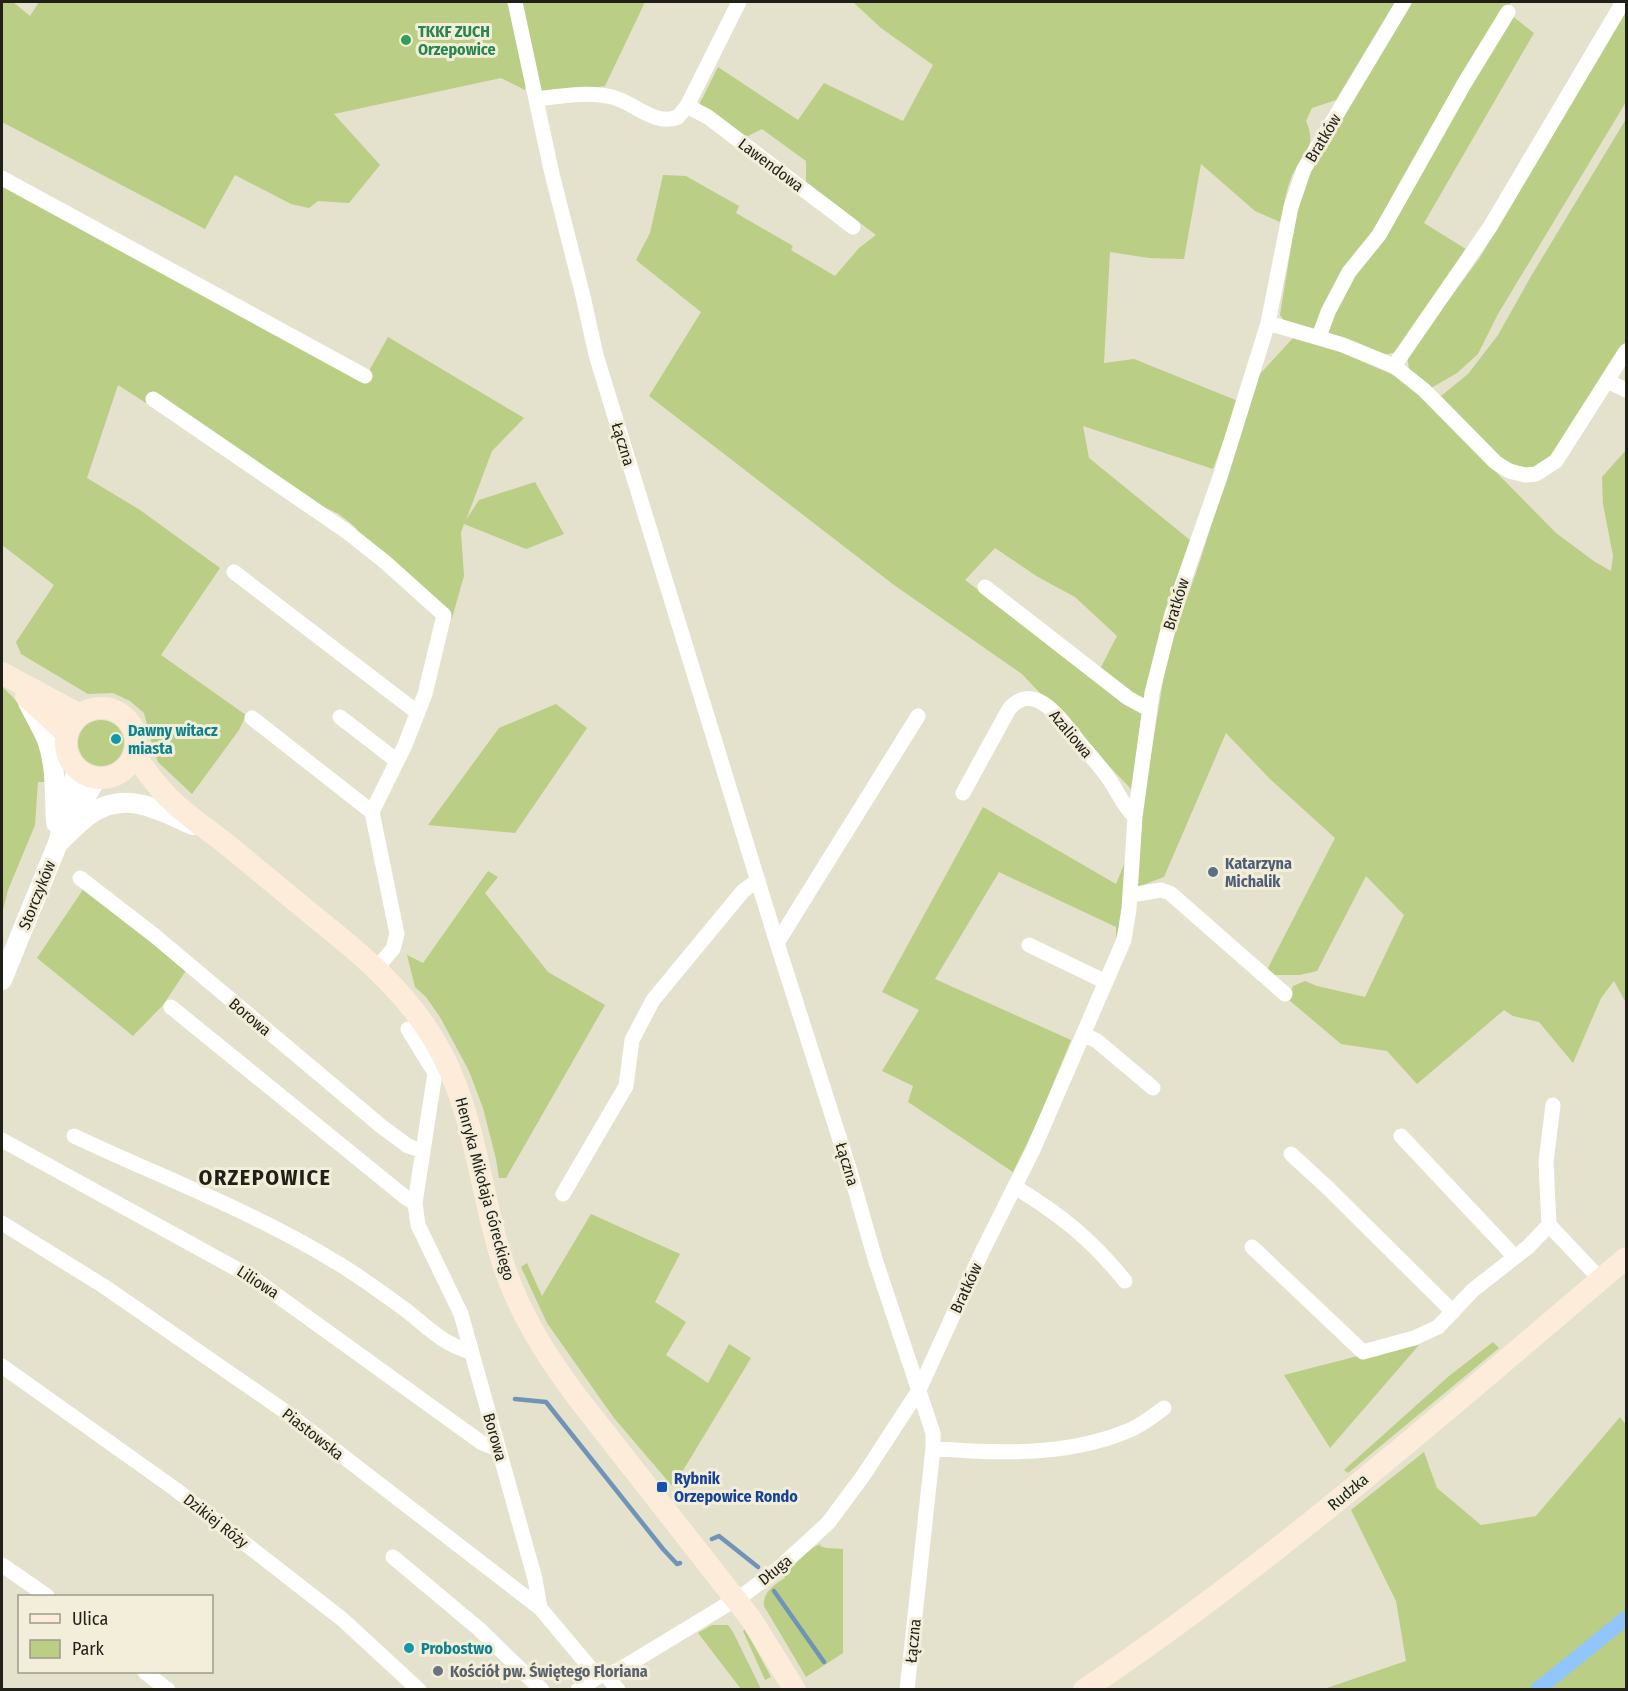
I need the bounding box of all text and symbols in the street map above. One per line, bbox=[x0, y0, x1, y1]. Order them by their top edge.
place label: TKKF ZUCH Orzepowice bbox=[418, 22, 496, 59]
marker: TKKF ZUCH Orzepowice bbox=[399, 33, 413, 47]
street label: Bratków bbox=[1301, 110, 1345, 166]
street label: Lawendowa bbox=[735, 134, 807, 196]
street label: Łączna bbox=[606, 420, 639, 469]
street label: Bratków bbox=[1159, 575, 1193, 632]
street label: Azaliowa bbox=[1045, 706, 1097, 762]
place label: Dawny witacz miasta bbox=[128, 721, 218, 758]
marker: Dawny witacz miasta bbox=[109, 732, 123, 746]
place label: Katarzyna Michalik bbox=[1225, 854, 1292, 891]
street label: Storczyków bbox=[15, 857, 60, 932]
marker: Katarzyna Michalik bbox=[1206, 865, 1220, 879]
street label: Borowa bbox=[225, 994, 275, 1040]
street label: Henryka Mikołaja Góreckiego bbox=[451, 1095, 519, 1283]
street label: Łączna bbox=[830, 1140, 863, 1189]
district label: ORZEPOWICE bbox=[199, 1164, 331, 1191]
street label: Bratków bbox=[946, 1259, 986, 1316]
street label: Liliowa bbox=[234, 1262, 283, 1303]
street label: Piastowska bbox=[278, 1404, 348, 1464]
street label: Borowa bbox=[479, 1411, 511, 1463]
place label: Rybnik Orzepowice Rondo bbox=[674, 1469, 798, 1506]
street label: Rudzka bbox=[1324, 1470, 1372, 1514]
marker: Rybnik Orzepowice Rondo bbox=[655, 1480, 669, 1494]
street label: Dzikiej Róży bbox=[180, 1490, 253, 1553]
street label: Długa bbox=[754, 1551, 796, 1589]
legend bbox=[18, 1595, 213, 1673]
text: Ulica bbox=[72, 1608, 108, 1630]
street label: Łączna bbox=[901, 1618, 926, 1664]
text: Park bbox=[72, 1638, 105, 1660]
place label: Probostwo bbox=[421, 1639, 493, 1658]
marker: Probostwo bbox=[402, 1641, 416, 1655]
place label: Kościół pw. Świętego Floriana bbox=[450, 1662, 648, 1681]
marker: Kościół pw. Świętego Floriana bbox=[431, 1664, 445, 1678]

